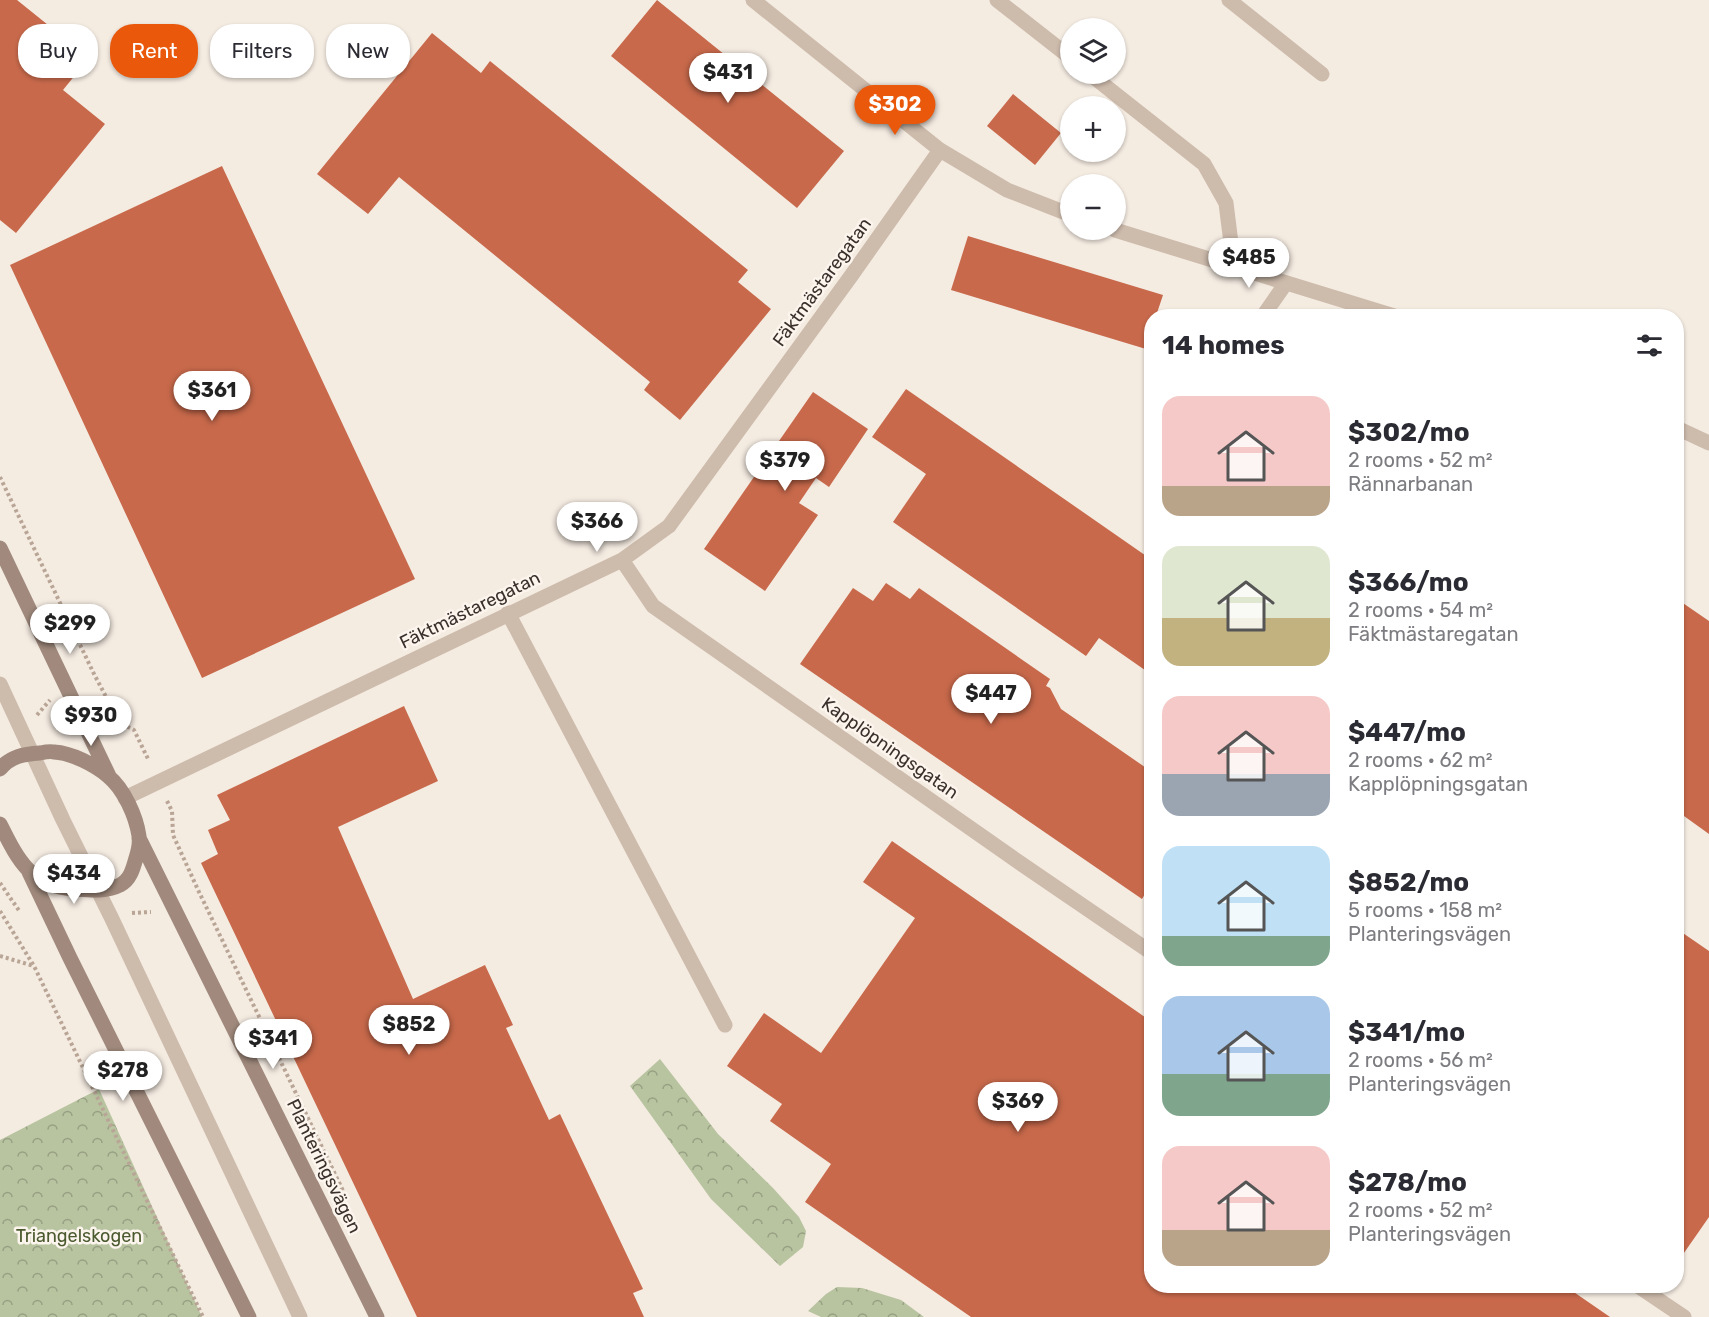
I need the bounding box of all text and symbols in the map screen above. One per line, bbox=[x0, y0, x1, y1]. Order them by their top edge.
map controls bbox=[1060, 18, 1126, 240]
button: layers bbox=[1060, 18, 1126, 84]
chip: Buy bbox=[18, 24, 98, 78]
chip: Rent bbox=[110, 24, 198, 78]
chip: Filters bbox=[210, 24, 314, 78]
chip: New bbox=[326, 24, 410, 78]
pin: $431 bbox=[692, 53, 764, 104]
text: $431 bbox=[703, 60, 753, 84]
pin: $302 bbox=[859, 85, 931, 136]
text: $302 bbox=[868, 92, 922, 116]
button: + bbox=[1060, 96, 1126, 162]
button: − bbox=[1060, 174, 1126, 240]
street label: Fäktmästaregatan bbox=[768, 213, 876, 351]
pin: $485 bbox=[1213, 238, 1285, 289]
text: $485 bbox=[1222, 245, 1276, 269]
icon: filters bbox=[1633, 329, 1666, 362]
text: 14 homes bbox=[1162, 330, 1285, 361]
pin: $361 bbox=[176, 371, 248, 422]
text: $361 bbox=[187, 378, 237, 402]
text: $302/mo bbox=[1348, 417, 1470, 448]
icon: home bbox=[1210, 420, 1282, 492]
pin: $379 bbox=[749, 441, 821, 492]
text: $379 bbox=[760, 448, 810, 472]
text: 2 rooms · 52 m² bbox=[1348, 448, 1493, 472]
text: Rännarbanan bbox=[1348, 472, 1473, 496]
pin: $366 bbox=[561, 502, 633, 553]
text: $366 bbox=[571, 509, 623, 533]
street label: Fäktmästaregatan bbox=[396, 566, 544, 654]
text: $366/mo bbox=[1348, 567, 1469, 598]
icon: home bbox=[1210, 570, 1282, 642]
text: 2 rooms · 54 m² bbox=[1348, 598, 1493, 622]
pin: $299 bbox=[34, 604, 106, 655]
text: $299 bbox=[44, 611, 96, 635]
text: Fäktmästaregatan bbox=[1348, 622, 1519, 646]
pin: $447 bbox=[955, 674, 1027, 725]
text: $447 bbox=[965, 681, 1017, 705]
street label: Kapplöpningsgatan bbox=[817, 693, 963, 803]
pin: $930 bbox=[55, 696, 127, 747]
text: $930 bbox=[65, 703, 117, 727]
text: $447/mo bbox=[1348, 717, 1466, 748]
icon: home bbox=[1210, 720, 1282, 792]
text: 2 rooms · 62 m² bbox=[1348, 748, 1493, 772]
text: Kapplöpningsgatan bbox=[1348, 772, 1528, 796]
pin: $434 bbox=[38, 854, 110, 905]
text: $434 bbox=[47, 861, 101, 885]
text: $852/mo bbox=[1348, 867, 1469, 898]
icon: home bbox=[1210, 870, 1282, 942]
text: 5 rooms · 158 m² bbox=[1348, 898, 1502, 922]
text: Planteringsvägen bbox=[1348, 922, 1511, 946]
pin: $852 bbox=[373, 1005, 445, 1056]
text: $852 bbox=[383, 1012, 435, 1036]
text: $341/mo bbox=[1348, 1017, 1465, 1048]
pin: $341 bbox=[237, 1019, 309, 1070]
icon: home bbox=[1210, 1020, 1282, 1092]
text: $341 bbox=[248, 1026, 298, 1050]
text: 2 rooms · 56 m² bbox=[1348, 1048, 1493, 1072]
pin: $278 bbox=[87, 1051, 159, 1102]
text: $278 bbox=[97, 1058, 149, 1082]
text: Planteringsvägen bbox=[1348, 1072, 1511, 1096]
pin: $369 bbox=[982, 1082, 1054, 1133]
text: $369 bbox=[992, 1089, 1044, 1113]
street label: Planteringsvägen bbox=[282, 1095, 366, 1237]
text: $278/mo bbox=[1348, 1167, 1467, 1198]
icon: home bbox=[1210, 1170, 1282, 1242]
text: 2 rooms · 52 m² bbox=[1348, 1198, 1493, 1222]
text: Planteringsvägen bbox=[1348, 1222, 1511, 1246]
park label: Triangelskogen bbox=[16, 1225, 142, 1247]

